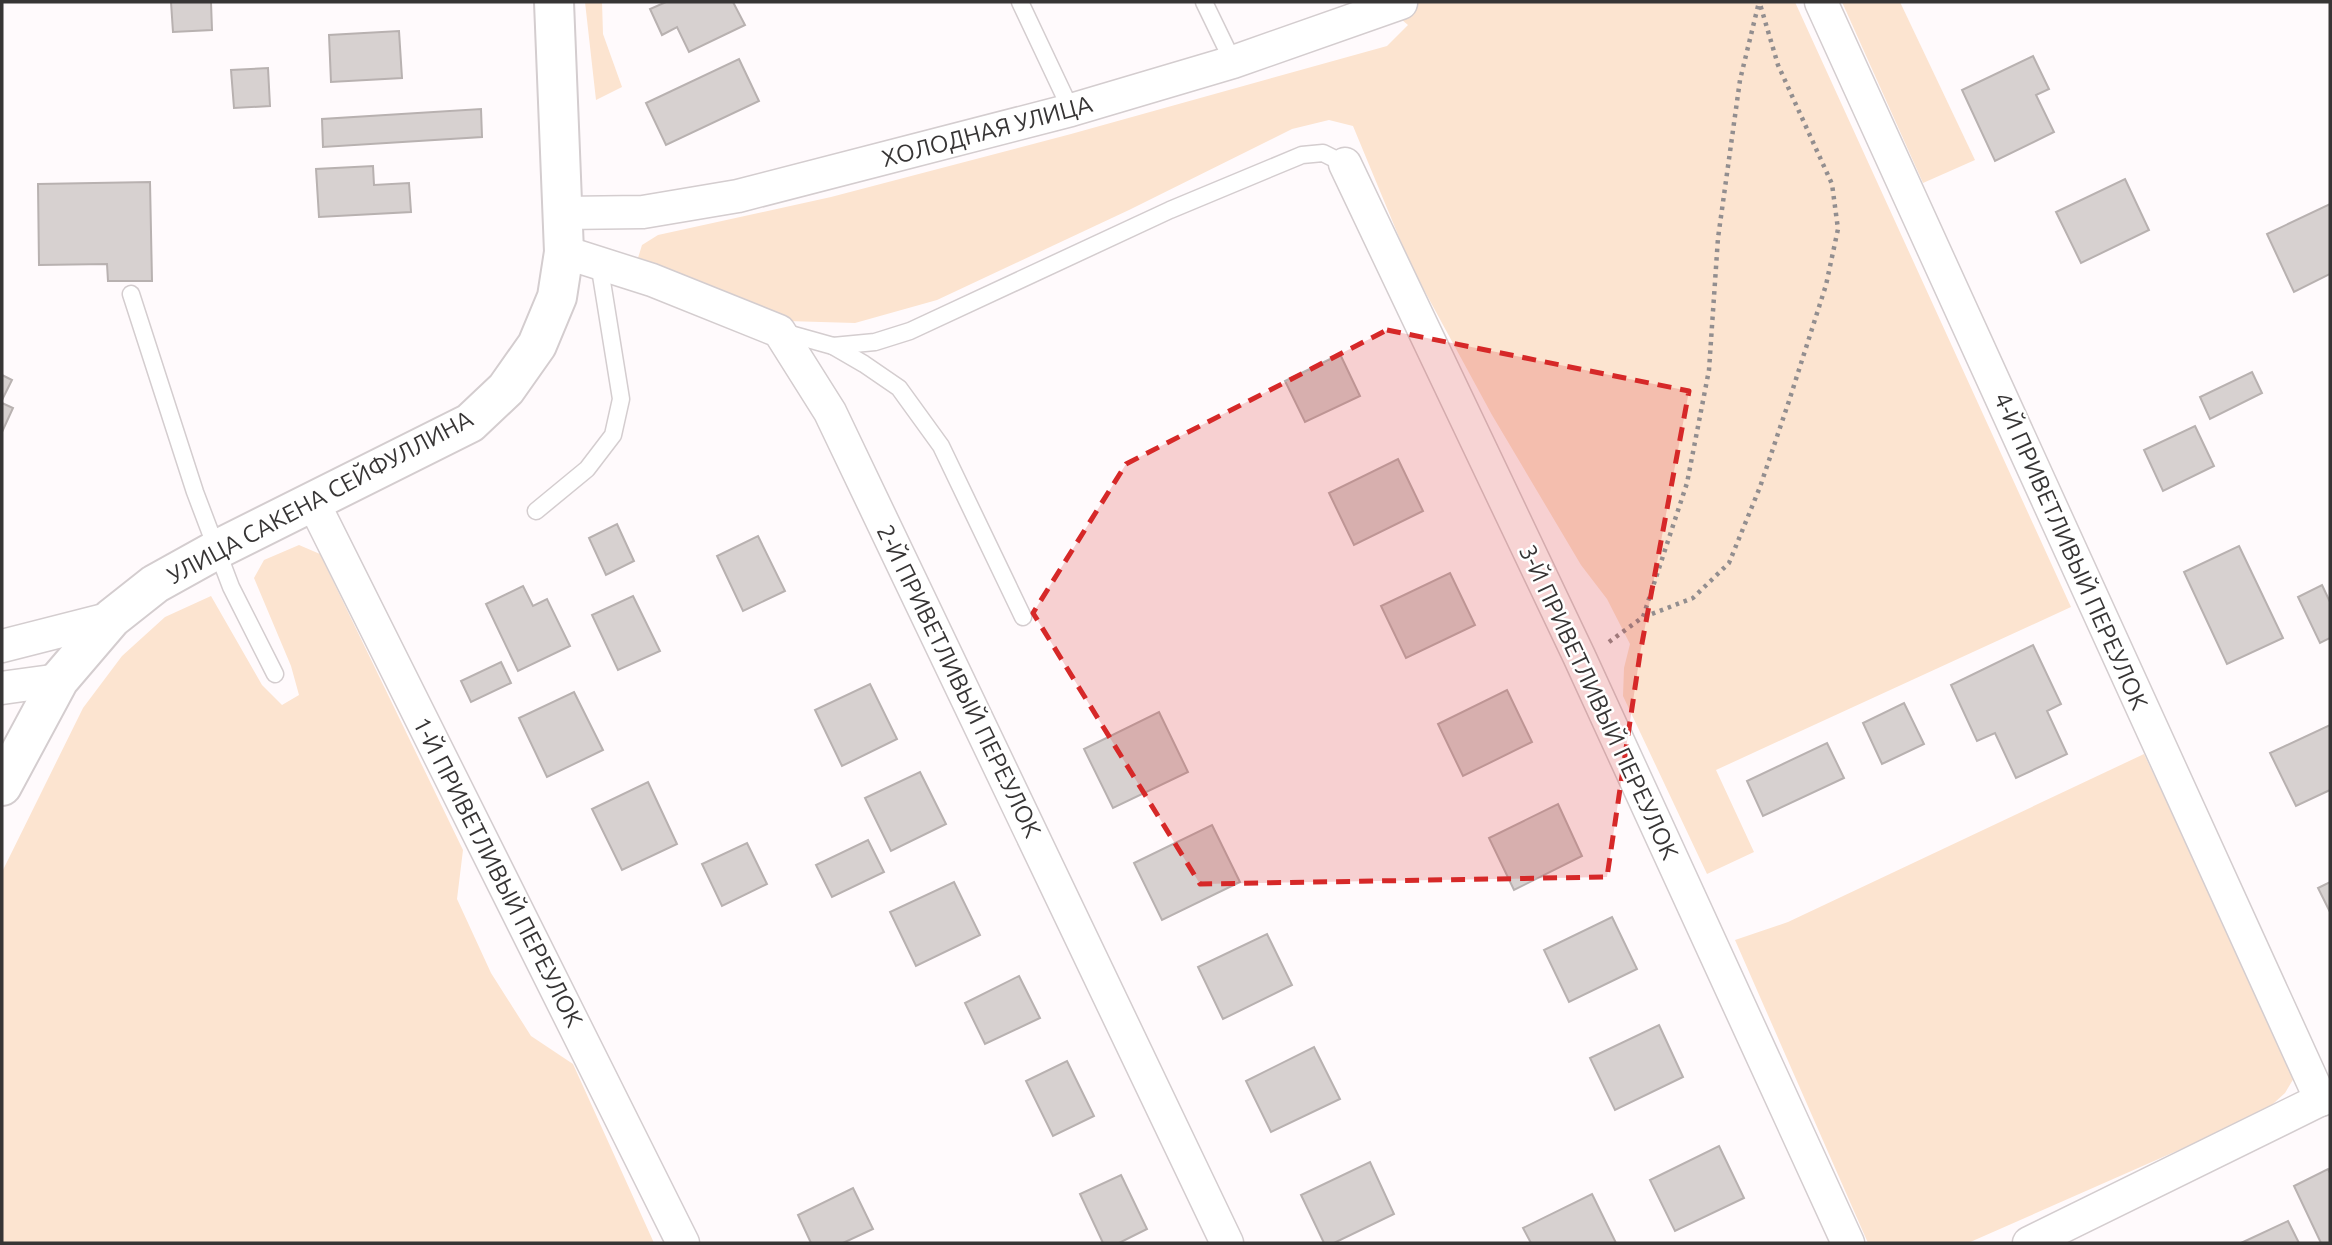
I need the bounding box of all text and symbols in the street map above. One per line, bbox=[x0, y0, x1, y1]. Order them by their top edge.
street label: ХОЛОДНАЯ УЛИЦА bbox=[879, 90, 1096, 172]
street label: 4-Й ПРИВЕТЛИВЫЙ ПЕРЕУЛОК bbox=[1989, 388, 2154, 714]
street label: УЛИЦА САКЕНА СЕЙФУЛЛИНА bbox=[162, 404, 478, 589]
street label: 2-Й ПРИВЕТЛИВЫЙ ПЕРЕУЛОК bbox=[871, 520, 1048, 842]
street label: 3-Й ПРИВЕТЛИВЫЙ ПЕРЕУЛОК bbox=[1514, 540, 1685, 864]
street label: 1-Й ПРИВЕТЛИВЫЙ ПЕРЕУЛОК bbox=[408, 712, 589, 1032]

